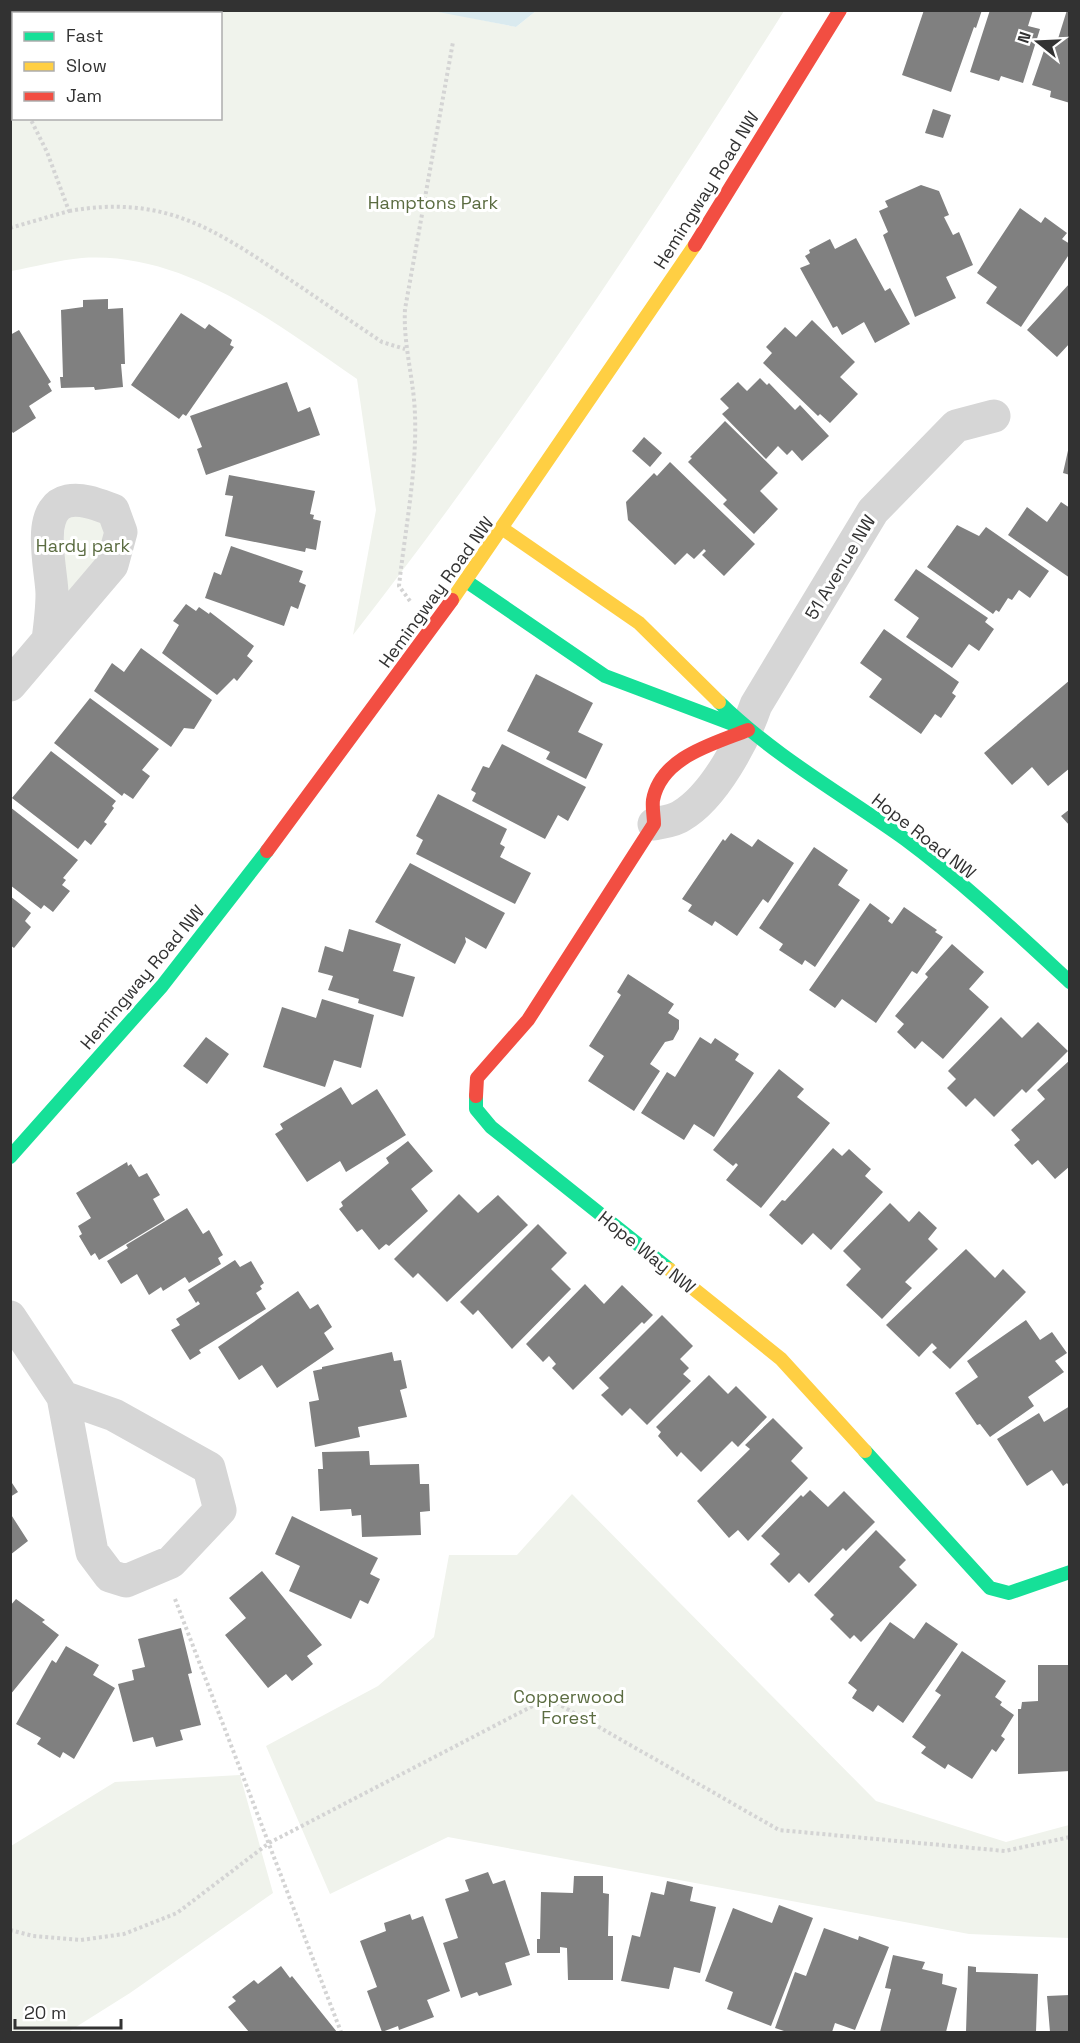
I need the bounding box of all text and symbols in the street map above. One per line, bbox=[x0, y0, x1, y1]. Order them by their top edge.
legend bbox=[12, 12, 222, 120]
north arrow bbox=[1008, 12, 1068, 72]
text: Fast bbox=[66, 24, 103, 47]
text: N bbox=[1013, 29, 1036, 46]
text: Slow bbox=[66, 54, 107, 77]
text: Jam bbox=[66, 84, 102, 107]
street label: Hemingway Road NW bbox=[648, 107, 764, 273]
park label: Hamptons Park bbox=[368, 191, 499, 214]
street label: 51 Avenue NW bbox=[800, 510, 880, 624]
street label: Hemingway Road NW bbox=[373, 512, 499, 672]
park label: Hardy park bbox=[36, 534, 130, 557]
street label: Hope Road NW bbox=[867, 788, 981, 884]
street label: Hemingway Road NW bbox=[75, 900, 209, 1054]
street label: Hope Way NW bbox=[594, 1206, 701, 1298]
park label: Copperwood Forest bbox=[513, 1685, 625, 1729]
scale bar bbox=[15, 1992, 122, 2030]
text: 20 m bbox=[24, 2001, 67, 2024]

